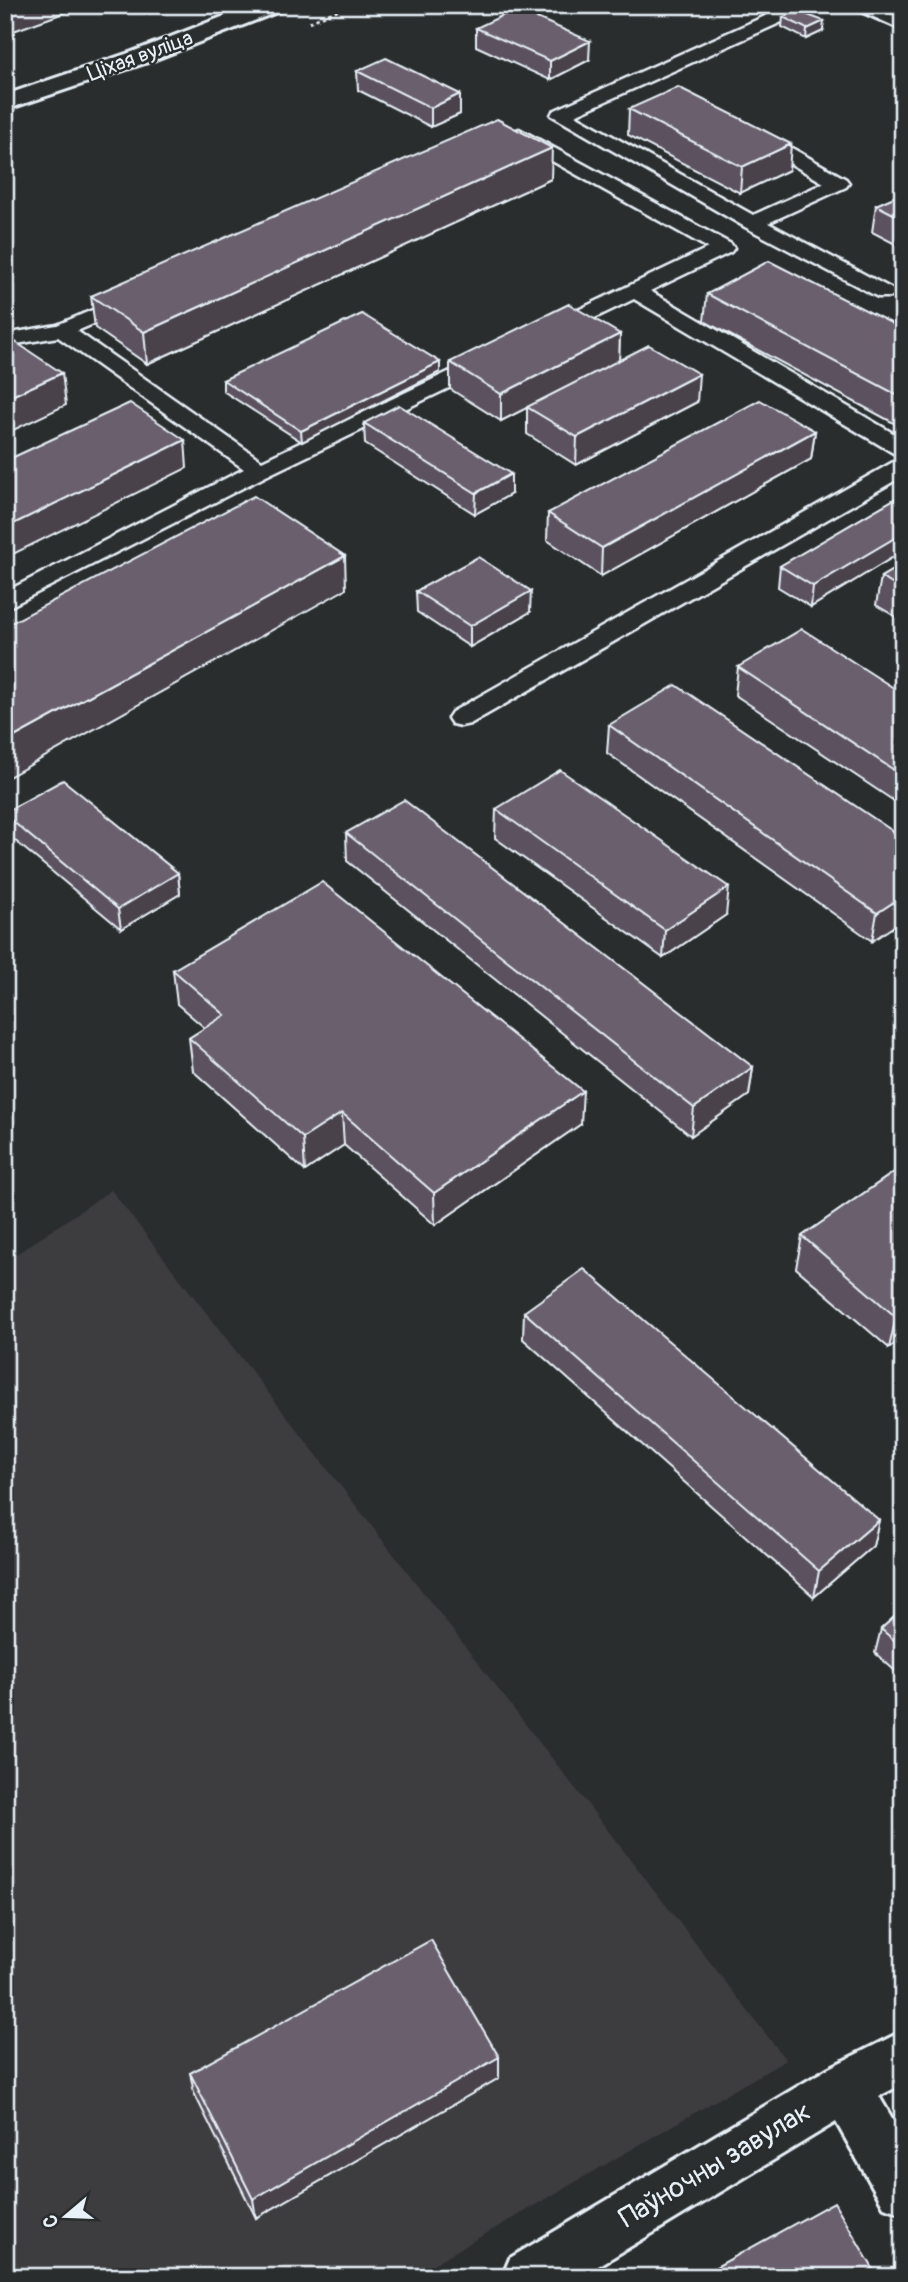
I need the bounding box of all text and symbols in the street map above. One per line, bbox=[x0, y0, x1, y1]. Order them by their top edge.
street label: Ціхая вуліца bbox=[84, 24, 196, 88]
street label: Паўночны завулак bbox=[613, 2094, 817, 2236]
north arrow bbox=[32, 2180, 102, 2250]
text: С bbox=[38, 2212, 64, 2231]

